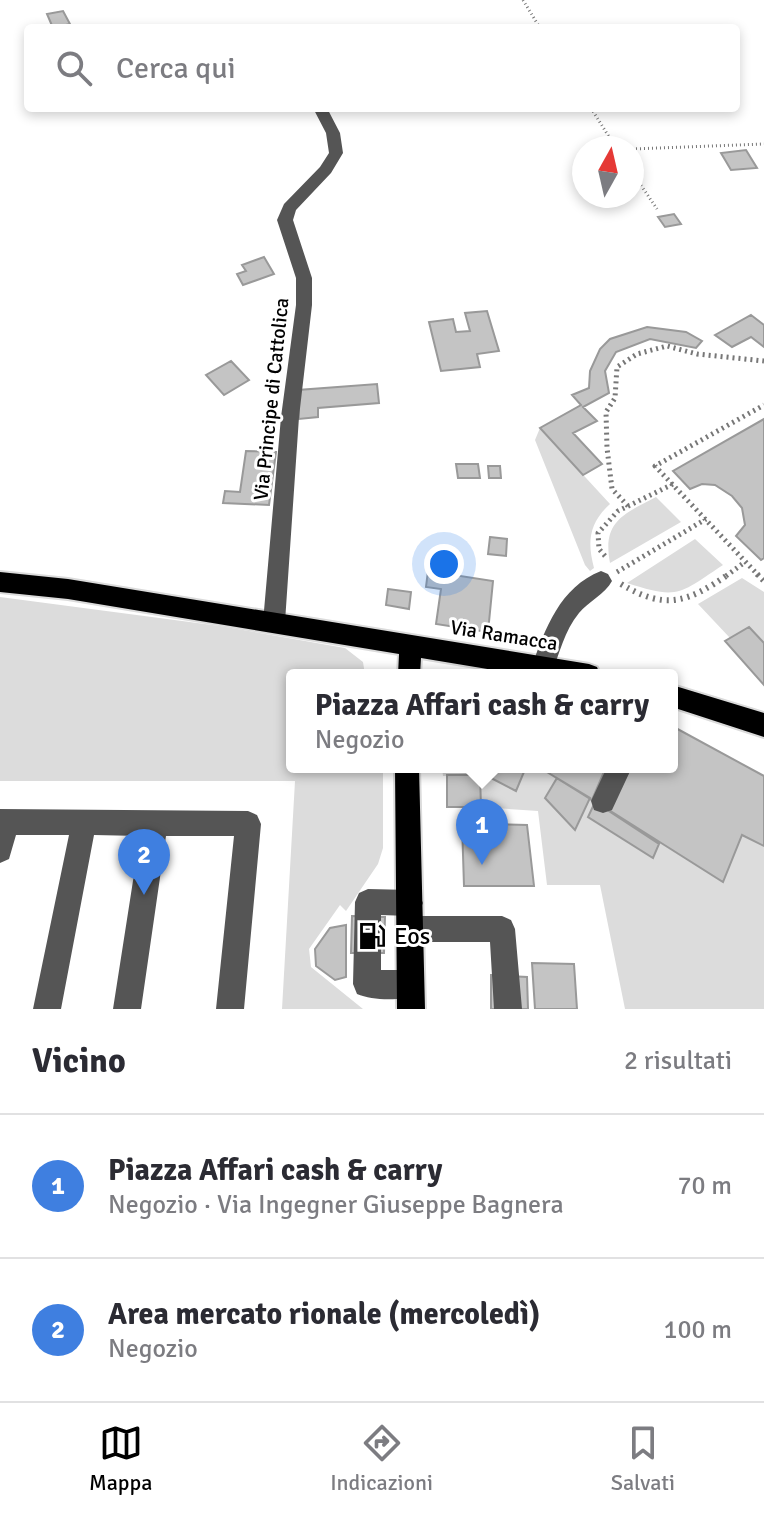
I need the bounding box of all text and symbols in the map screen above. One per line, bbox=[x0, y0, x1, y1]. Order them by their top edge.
search box bbox=[24, 24, 740, 112]
icon: search bbox=[52, 46, 96, 90]
text: Cerca qui bbox=[116, 50, 236, 87]
north arrow bbox=[572, 136, 644, 208]
street label: Via Principe di Cattolica bbox=[248, 296, 295, 502]
your location bbox=[424, 544, 464, 584]
street label: Via Ramacca bbox=[448, 615, 559, 656]
popup bbox=[286, 669, 678, 773]
text: Piazza Affari cash & carry bbox=[315, 687, 649, 724]
text: Negozio bbox=[315, 724, 404, 756]
pin: 1 bbox=[456, 799, 508, 865]
pin: 2 bbox=[118, 829, 170, 895]
fuel station icon: Eos bbox=[357, 921, 387, 951]
place label: Eos bbox=[394, 921, 430, 951]
text: Vicino bbox=[32, 1040, 126, 1082]
text: 2 risultati bbox=[624, 1045, 732, 1077]
text: Piazza Affari cash & carry bbox=[108, 1152, 443, 1189]
text: 1 bbox=[51, 1170, 65, 1202]
text: 70 m bbox=[677, 1170, 732, 1202]
text: Negozio · Via Ingegner Giuseppe Bagnera bbox=[108, 1189, 564, 1221]
text: Area mercato rionale (mercoledì) bbox=[108, 1296, 540, 1333]
text: 2 bbox=[51, 1314, 65, 1346]
text: 100 m bbox=[663, 1314, 732, 1346]
text: Negozio bbox=[108, 1333, 198, 1365]
tab: Mappa bbox=[89, 1421, 152, 1496]
tab: Indicazioni bbox=[330, 1421, 433, 1496]
tab: Salvati bbox=[611, 1421, 675, 1496]

